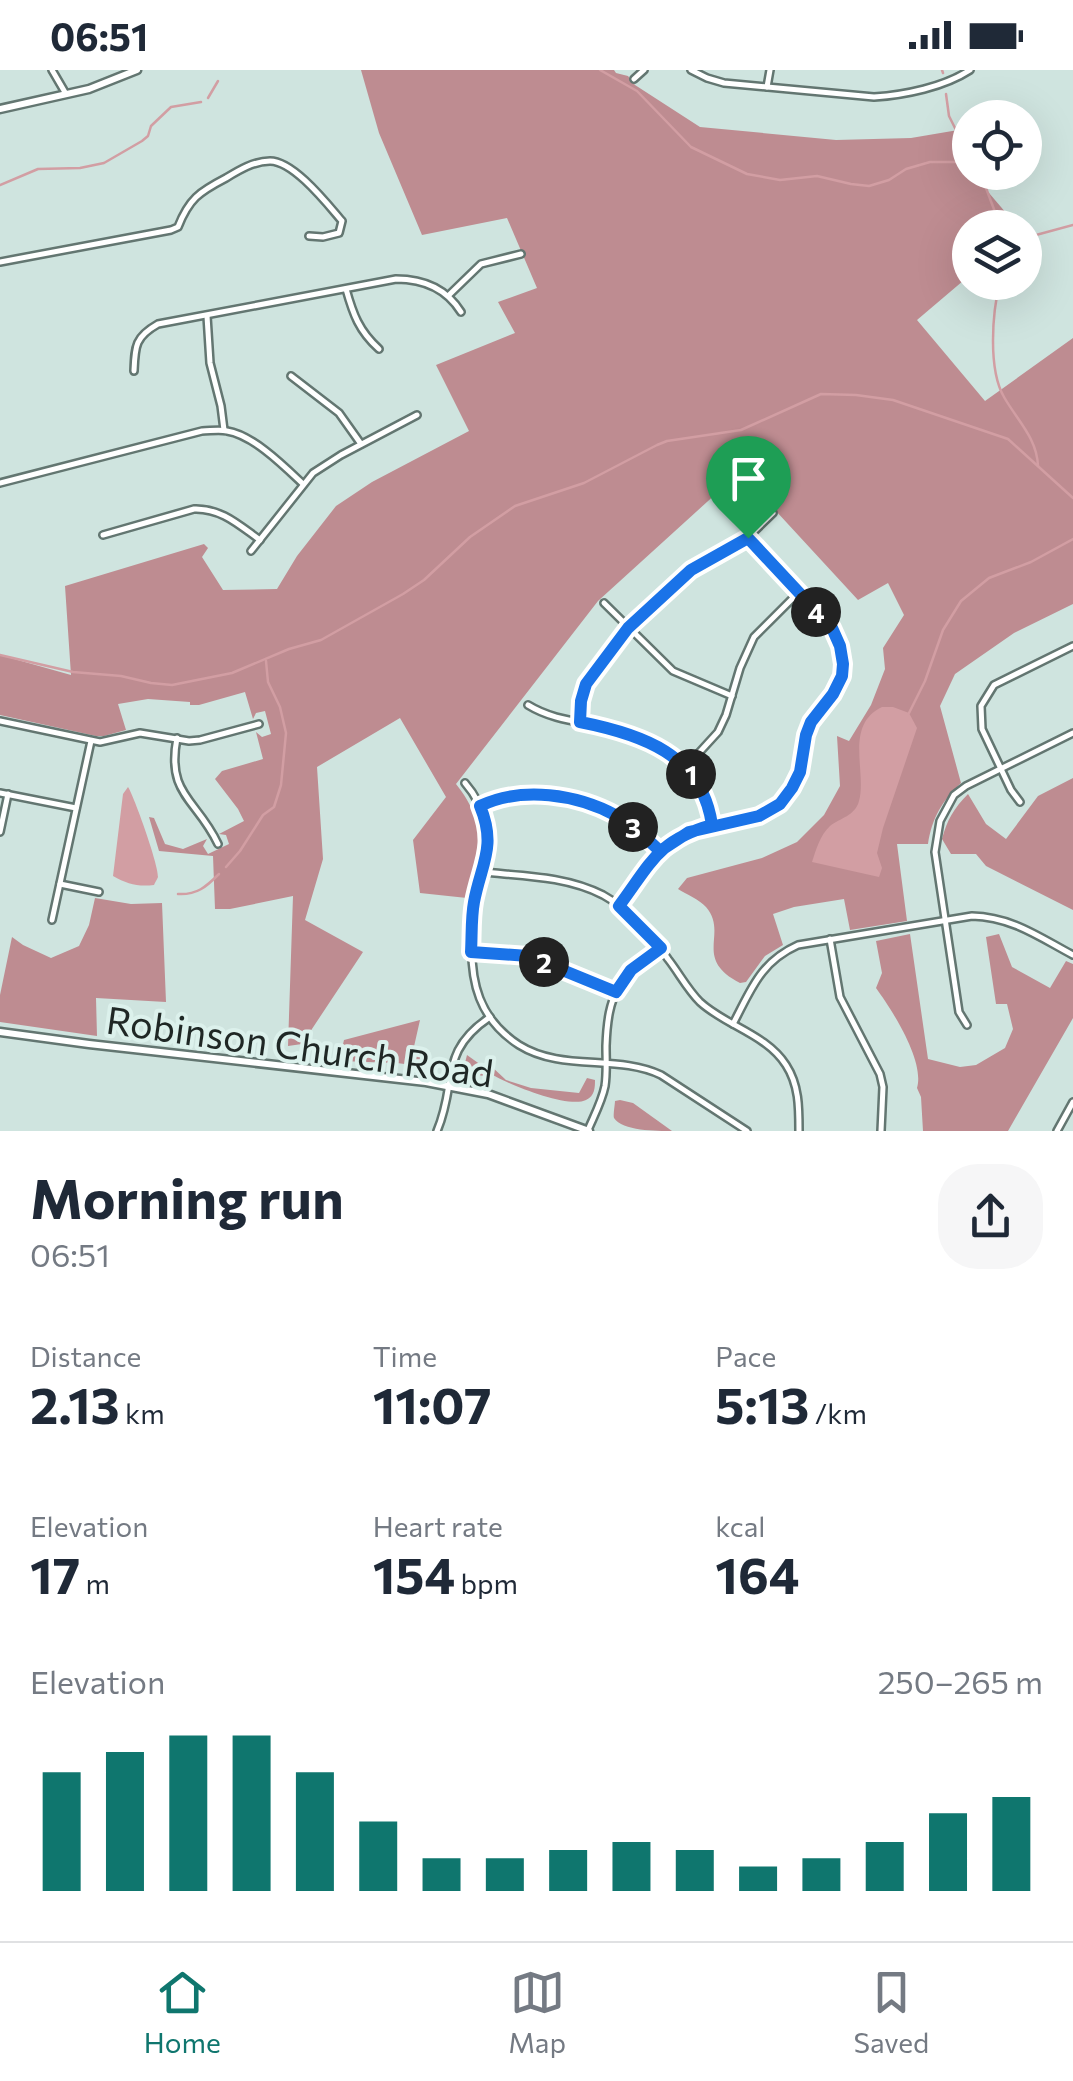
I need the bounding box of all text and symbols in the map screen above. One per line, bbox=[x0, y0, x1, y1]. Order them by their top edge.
text: 06:51 bbox=[50, 12, 148, 59]
map controls bbox=[952, 100, 1042, 300]
button: locate bbox=[952, 100, 1042, 190]
button: layers bbox=[952, 210, 1042, 300]
pin bbox=[706, 436, 791, 539]
icon: arrive bbox=[721, 451, 776, 506]
pin: 4 bbox=[791, 587, 841, 637]
text: 4 bbox=[807, 595, 825, 629]
pin: 1 bbox=[666, 749, 716, 799]
text: 1 bbox=[685, 757, 697, 791]
pin: 3 bbox=[608, 802, 658, 852]
text: 3 bbox=[625, 810, 641, 844]
pin: 2 bbox=[519, 937, 569, 987]
text: 2 bbox=[536, 945, 552, 979]
street label: Robinson Church Road bbox=[104, 995, 496, 1095]
text: Morning run bbox=[30, 1163, 344, 1230]
button: share bbox=[938, 1164, 1043, 1269]
text: 06:51 bbox=[30, 1234, 110, 1274]
text: Distance bbox=[30, 1339, 141, 1373]
text: Time bbox=[373, 1339, 437, 1373]
text: Pace bbox=[715, 1339, 776, 1373]
text: 2.13 bbox=[30, 1373, 120, 1434]
text: 11:07 bbox=[373, 1373, 491, 1434]
text: 5:13 bbox=[715, 1373, 809, 1434]
text: km bbox=[120, 1396, 165, 1430]
text: /km bbox=[809, 1396, 867, 1430]
text: Elevation bbox=[30, 1509, 148, 1543]
text: Heart rate bbox=[373, 1509, 503, 1543]
text: kcal bbox=[715, 1509, 765, 1543]
text: 17 bbox=[30, 1543, 80, 1604]
text: 154 bbox=[373, 1543, 455, 1604]
text: 164 bbox=[715, 1543, 799, 1604]
text: m bbox=[80, 1566, 110, 1600]
text: bpm bbox=[455, 1566, 518, 1600]
text: Elevation bbox=[30, 1661, 165, 1701]
text: 250–265 m bbox=[878, 1661, 1043, 1701]
tab: Home bbox=[144, 1965, 221, 2059]
tab: Map bbox=[508, 1965, 566, 2059]
tab: Saved bbox=[854, 1965, 929, 2059]

